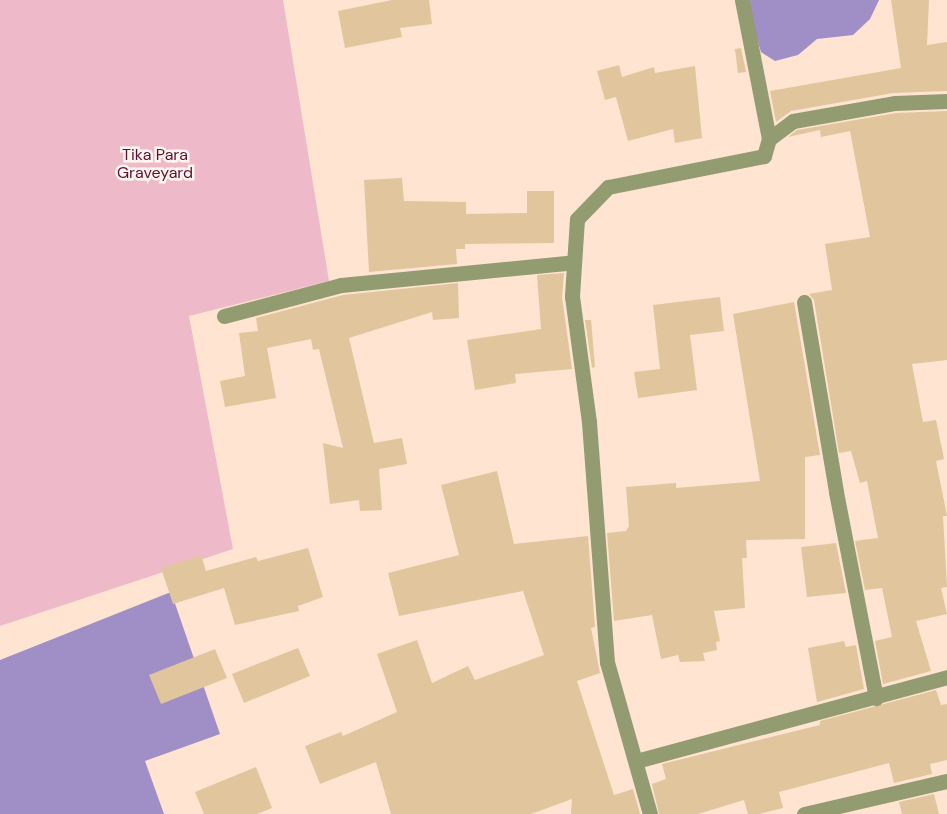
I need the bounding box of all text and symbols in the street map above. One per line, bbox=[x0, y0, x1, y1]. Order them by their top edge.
park label: Tika Para Graveyard bbox=[117, 145, 193, 183]

